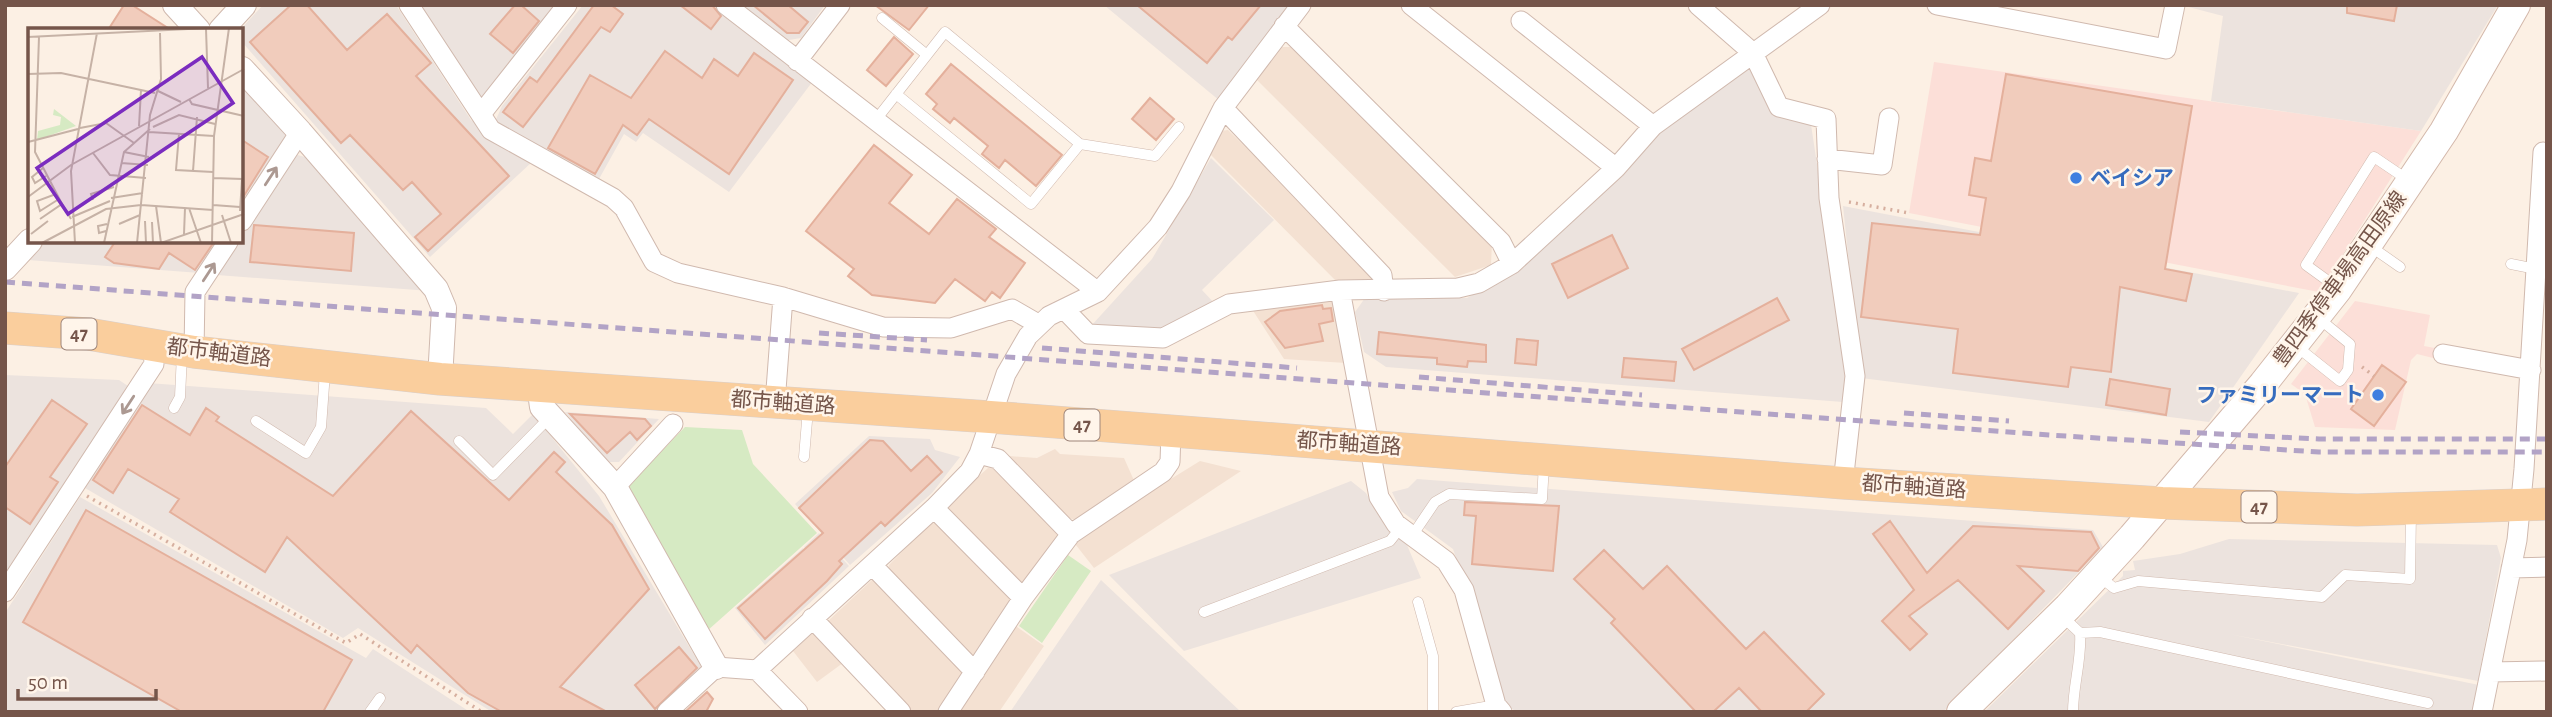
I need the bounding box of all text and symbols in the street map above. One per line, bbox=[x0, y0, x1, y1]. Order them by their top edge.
inset map bbox=[28, 28, 243, 243]
one-way arrow bbox=[264, 167, 278, 187]
place label: ベイシア bbox=[2090, 167, 2174, 189]
marker: ベイシア bbox=[2068, 170, 2084, 186]
street label: 豊四季停車場高田原線 bbox=[2269, 187, 2410, 370]
one-way arrow bbox=[202, 262, 216, 282]
road number: 47 bbox=[62, 318, 96, 350]
street label: 都市軸道路 bbox=[166, 335, 273, 370]
place label: ファミリーマート bbox=[2196, 385, 2364, 406]
marker: ファミリーマート bbox=[2370, 387, 2386, 403]
street label: 都市軸道路 bbox=[730, 388, 836, 417]
one-way arrow bbox=[121, 395, 135, 414]
road number: 47 bbox=[1064, 410, 1100, 440]
street label: 都市軸道路 bbox=[1296, 429, 1402, 458]
street label: 都市軸道路 bbox=[1861, 472, 1967, 501]
road number: 47 bbox=[2242, 492, 2276, 522]
scale bar bbox=[18, 658, 156, 702]
text: 50 m bbox=[28, 672, 68, 693]

